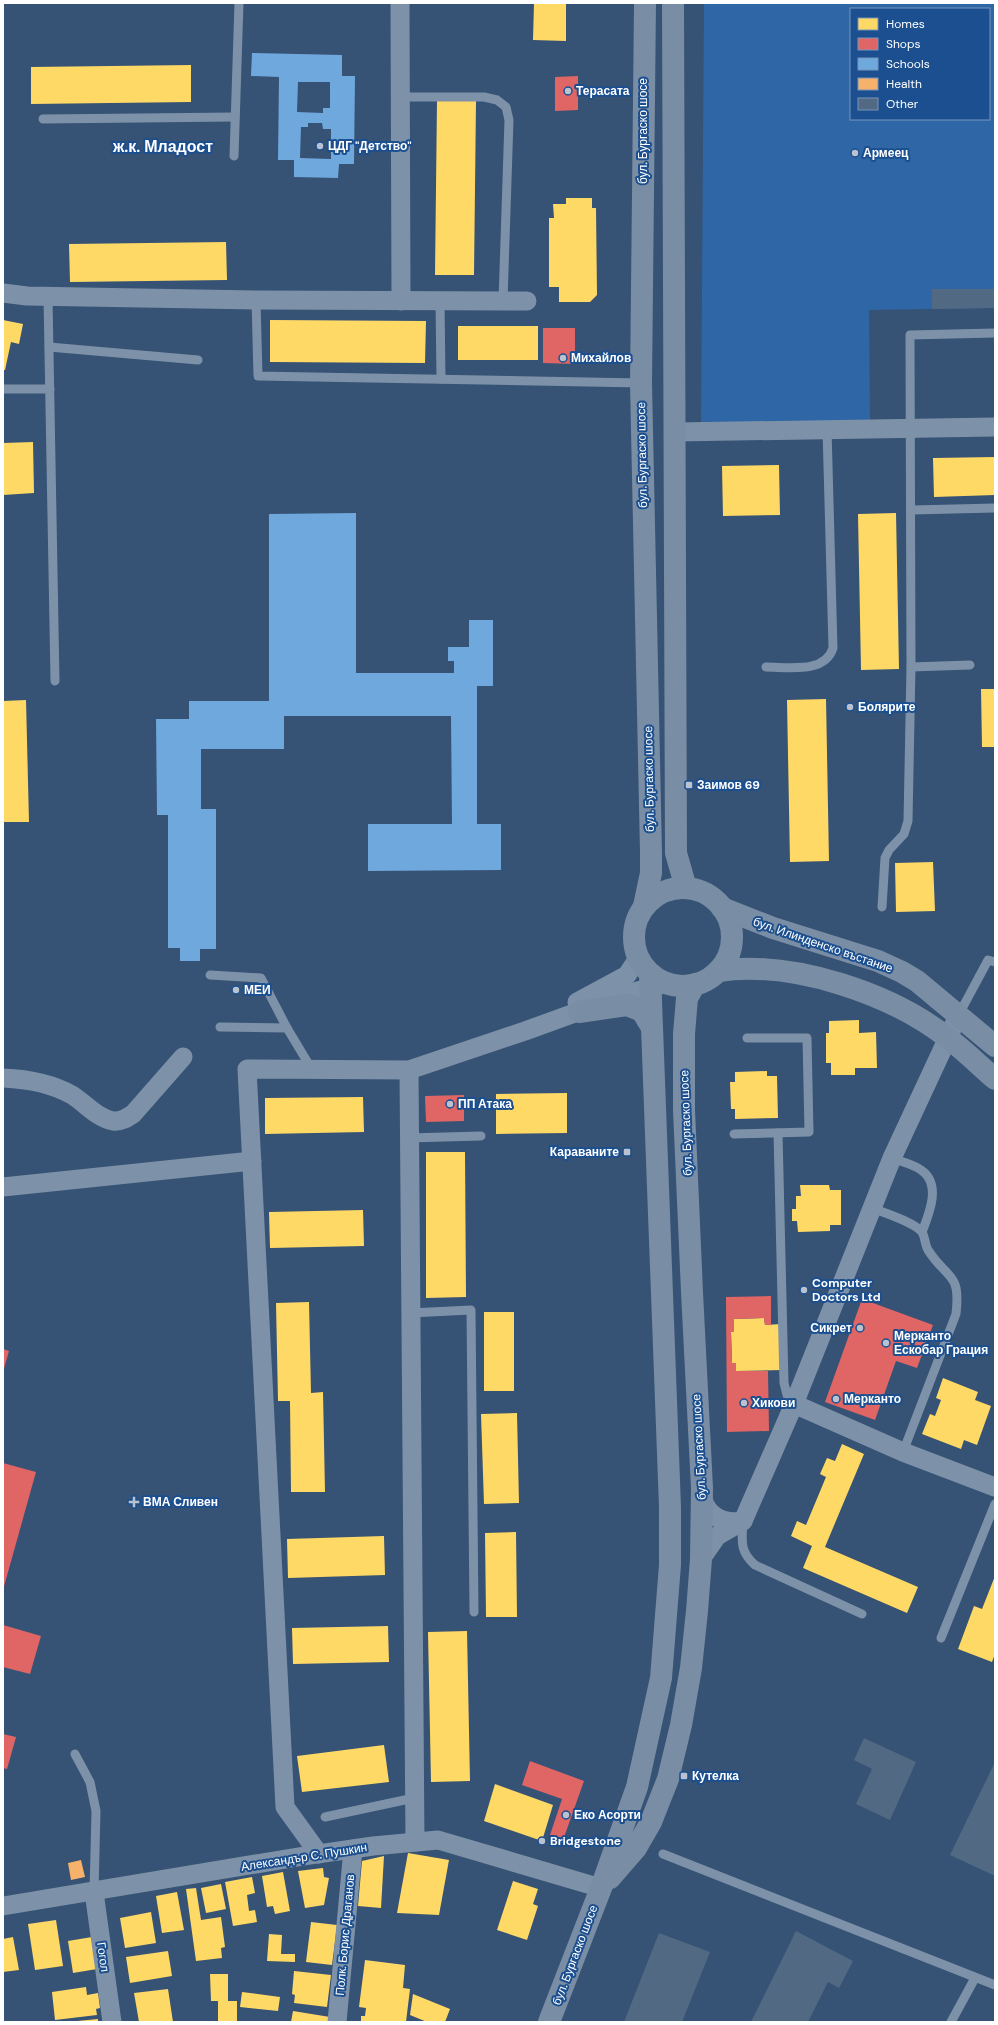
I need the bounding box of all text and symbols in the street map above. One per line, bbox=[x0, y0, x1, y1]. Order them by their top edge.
legend bbox=[850, 8, 990, 120]
text: Homes bbox=[886, 16, 925, 32]
text: Shops bbox=[886, 36, 921, 52]
text: Schools bbox=[886, 56, 930, 72]
text: Health bbox=[886, 76, 922, 92]
street label: бул. Бургаско шосе bbox=[635, 78, 651, 184]
place label: Терасата bbox=[576, 83, 630, 99]
marker: Терасата bbox=[563, 86, 573, 96]
text: Other bbox=[886, 96, 919, 112]
district label: ж.к. Младост bbox=[112, 136, 213, 157]
place label: ЦДГ "Детство" bbox=[328, 138, 412, 154]
marker: ЦДГ "Детство" bbox=[315, 141, 325, 151]
place label: Армеец bbox=[863, 145, 909, 161]
marker: Армеец bbox=[850, 148, 860, 158]
place label: Михайлов bbox=[571, 350, 631, 366]
marker: Михайлов bbox=[558, 353, 568, 363]
street label: бул. Бургаско шосе bbox=[633, 402, 651, 508]
place label: Болярите bbox=[858, 699, 916, 715]
marker: Болярите bbox=[845, 702, 855, 712]
street label: бул. Бургаско шосе bbox=[640, 726, 658, 832]
place label: Заимов 69 bbox=[697, 777, 760, 793]
marker: Заимов 69 bbox=[684, 780, 694, 790]
street label: бул. Илинденско въстание bbox=[751, 914, 895, 977]
place label: МЕИ bbox=[244, 982, 271, 998]
marker: МЕИ bbox=[231, 985, 241, 995]
street label: бул. Бургаско шосе bbox=[676, 1069, 696, 1176]
place label: ПП Атака bbox=[458, 1096, 512, 1112]
marker: ПП Атака bbox=[445, 1099, 455, 1109]
place label: Караваните bbox=[550, 1144, 619, 1160]
marker: Караваните bbox=[622, 1147, 632, 1157]
place label: Computer Doctors Ltd bbox=[812, 1275, 881, 1305]
marker: Computer Doctors Ltd bbox=[799, 1285, 809, 1295]
place label: Сикрет bbox=[810, 1320, 852, 1336]
marker: Сикрет bbox=[855, 1323, 865, 1333]
place label: Мерканто Ескобар Грация bbox=[894, 1328, 988, 1358]
marker: Мерканто Ескобар Грация bbox=[881, 1338, 891, 1348]
place label: Мерканто bbox=[844, 1391, 901, 1407]
street label: бул. Бургаско шосе bbox=[688, 1393, 710, 1500]
marker: Мерканто bbox=[831, 1394, 841, 1404]
place label: Хикови bbox=[752, 1395, 795, 1411]
marker: Хикови bbox=[739, 1398, 749, 1408]
place label: ВМА Сливен bbox=[143, 1494, 218, 1510]
marker: ВМА Сливен bbox=[128, 1496, 140, 1508]
place label: Кутелка bbox=[692, 1768, 739, 1784]
marker: Кутелка bbox=[679, 1771, 689, 1781]
place label: Еко Асорти bbox=[574, 1807, 641, 1823]
marker: Еко Асорти bbox=[561, 1810, 571, 1820]
place label: Bridgestone bbox=[550, 1833, 621, 1849]
marker: Bridgestone bbox=[537, 1836, 547, 1846]
street label: Александър С. Пушкин bbox=[240, 1839, 368, 1875]
street label: Полк. Борис Драганов bbox=[332, 1874, 358, 1996]
street label: бул. Бургаско шосе bbox=[549, 1902, 602, 2007]
street label: Гогол bbox=[93, 1941, 113, 1973]

